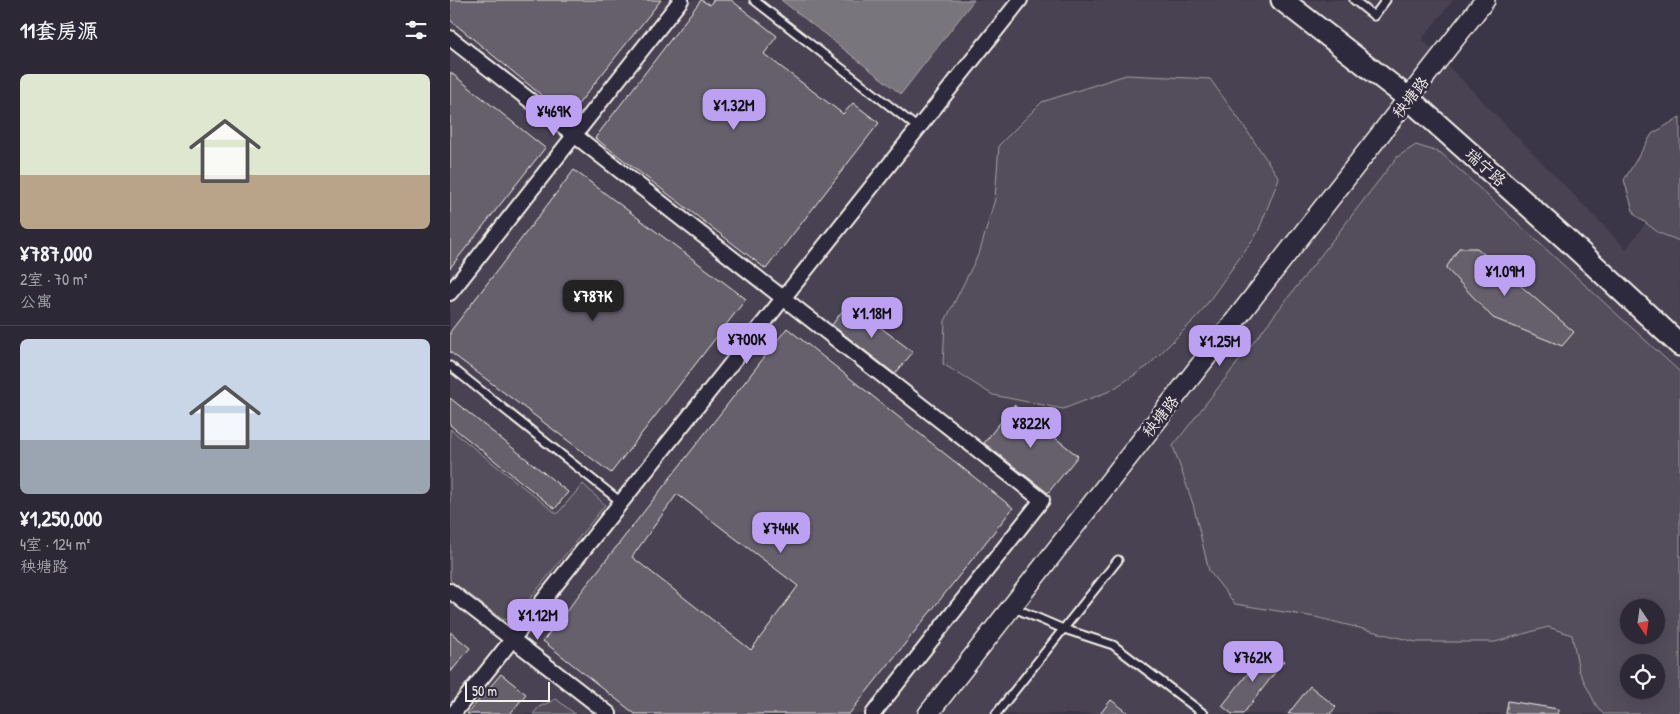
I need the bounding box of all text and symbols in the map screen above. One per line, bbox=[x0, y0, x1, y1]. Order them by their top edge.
text: 11套房源 bbox=[20, 16, 98, 45]
icon: filters bbox=[402, 16, 430, 44]
street label: 秧塘路 bbox=[1387, 71, 1433, 123]
pin: ¥1.32M bbox=[693, 88, 775, 131]
pin: ¥469K bbox=[519, 94, 589, 137]
text: ¥1.32M bbox=[714, 94, 754, 116]
text: ¥469K bbox=[537, 100, 571, 122]
icon: home bbox=[180, 106, 270, 196]
street label: 瑞宁路 bbox=[1461, 143, 1511, 191]
text: ¥787,000 bbox=[20, 239, 92, 268]
pin: ¥1.09M bbox=[1464, 254, 1546, 297]
text: ¥1.09M bbox=[1485, 260, 1525, 282]
text: 2室 · 70 m² bbox=[20, 268, 87, 290]
pin: ¥787K bbox=[558, 280, 628, 322]
text: ¥787K bbox=[574, 285, 612, 307]
text: 公寓 bbox=[20, 290, 52, 312]
pin: ¥1.18M bbox=[831, 296, 913, 339]
text: ¥1.18M bbox=[853, 302, 891, 324]
pin: ¥700K bbox=[712, 322, 782, 365]
pin: ¥1.25M bbox=[1179, 324, 1261, 367]
text: ¥700K bbox=[728, 328, 766, 350]
text: ¥1.25M bbox=[1200, 330, 1240, 352]
icon: home bbox=[180, 372, 270, 462]
street label: 秧塘路 bbox=[1137, 390, 1183, 442]
pin: ¥822K bbox=[996, 406, 1066, 449]
text: ¥822K bbox=[1012, 412, 1050, 434]
text: ¥1,250,000 bbox=[20, 504, 102, 533]
pin: ¥744K bbox=[746, 512, 816, 554]
text: ¥744K bbox=[763, 517, 799, 539]
text: 4室 · 124 m² bbox=[20, 533, 90, 555]
text: 秧塘路 bbox=[20, 555, 68, 577]
pin: ¥1.12M bbox=[497, 598, 579, 641]
north arrow bbox=[1620, 599, 1665, 644]
map controls bbox=[1620, 599, 1665, 699]
text: ¥1.12M bbox=[518, 604, 558, 626]
pin: ¥762K bbox=[1218, 640, 1288, 683]
text: ¥762K bbox=[1234, 646, 1272, 668]
button: locate bbox=[1620, 654, 1665, 699]
scale bar bbox=[465, 679, 550, 702]
text: 50 m bbox=[472, 681, 497, 700]

